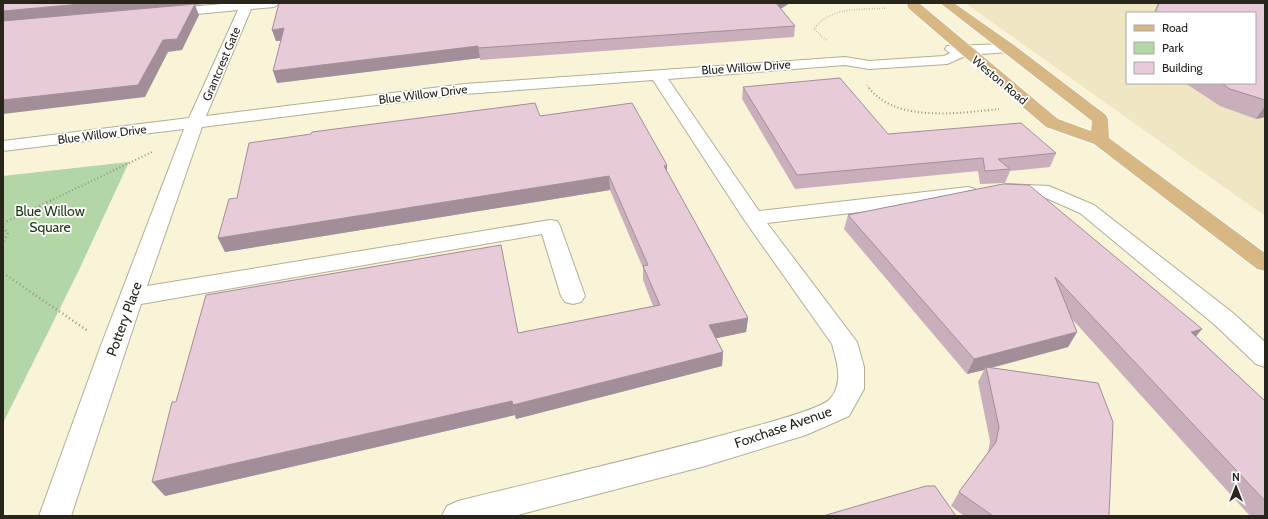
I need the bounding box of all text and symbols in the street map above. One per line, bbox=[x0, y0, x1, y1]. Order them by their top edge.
legend bbox=[1126, 12, 1256, 84]
text: Road bbox=[1162, 20, 1188, 35]
street label: Grantcrest Gate bbox=[199, 25, 243, 103]
text: Park bbox=[1162, 40, 1184, 55]
street label: Weston Road bbox=[969, 52, 1031, 108]
street label: Blue Willow Drive bbox=[701, 56, 791, 78]
text: Building bbox=[1162, 60, 1204, 75]
street label: Blue Willow Drive bbox=[378, 81, 468, 107]
street label: Blue Willow Drive bbox=[57, 121, 147, 147]
park label: Blue Willow Square bbox=[15, 202, 85, 236]
street label: Pottery Place bbox=[102, 279, 146, 359]
street label: Foxchase Avenue bbox=[732, 402, 834, 452]
north arrow bbox=[1216, 467, 1256, 507]
text: N bbox=[1232, 470, 1240, 484]

